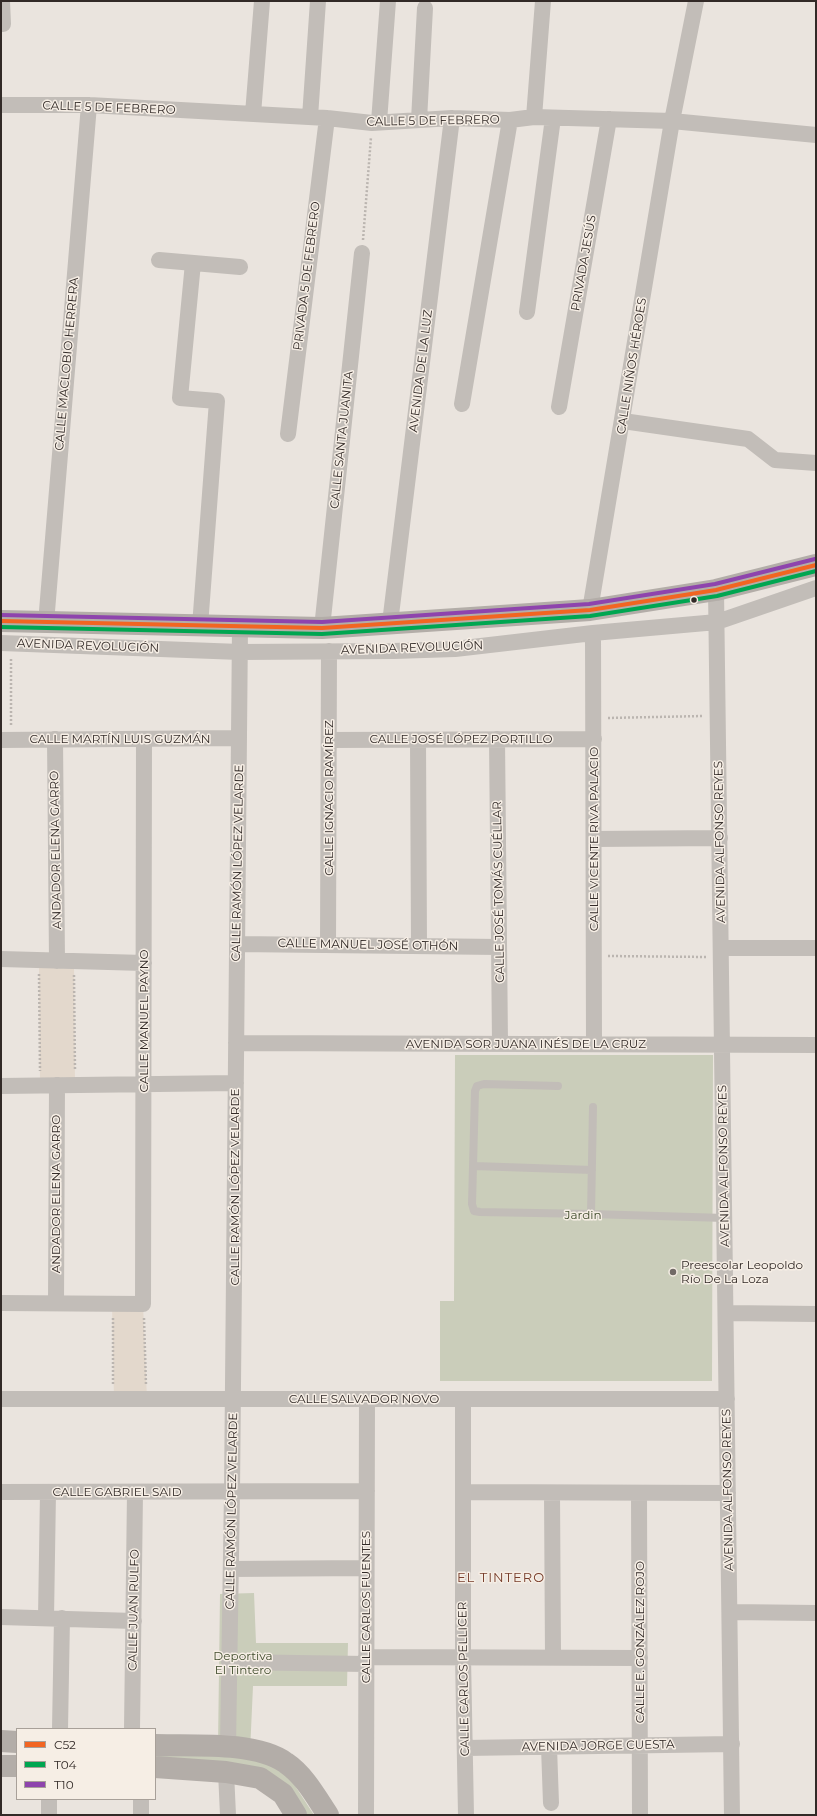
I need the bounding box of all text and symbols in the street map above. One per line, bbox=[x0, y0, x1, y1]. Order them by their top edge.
street label: CALLE 5 DE FEBRERO bbox=[42, 98, 176, 118]
street label: CALLE 5 DE FEBRERO bbox=[366, 113, 500, 129]
street label: PRIVADA 5 DE FEBRERO bbox=[291, 201, 323, 351]
street label: PRIVADA JESÚS bbox=[568, 214, 600, 312]
street label: CALLE MACLOBIO HERRERA bbox=[52, 277, 82, 451]
street label: CALLE NIÑOS HÉROES bbox=[614, 297, 650, 435]
street label: AVENIDA DE LA LUZ bbox=[406, 309, 436, 433]
street label: CALLE SANTA JUANITA bbox=[328, 370, 356, 510]
unlabelled marker bbox=[689, 595, 699, 605]
street label: AVENIDA REVOLUCIÓN bbox=[17, 636, 159, 656]
street label: AVENIDA REVOLUCIÓN bbox=[341, 638, 483, 658]
street label: CALLE IGNACIO RAMÍREZ bbox=[322, 720, 336, 876]
street label: CALLE MARTÍN LUIS GUZMÁN bbox=[29, 732, 211, 746]
street label: CALLE JOSÉ LÓPEZ PORTILLO bbox=[369, 732, 553, 746]
street label: CALLE VICENTE RIVA PALACIO bbox=[587, 747, 601, 931]
street label: AVENIDA ALFONSO REYES bbox=[711, 761, 729, 923]
street label: CALLE RAMÓN LÓPEZ VELARDE bbox=[229, 764, 247, 962]
street label: ANDADOR ELENA GARRO bbox=[47, 771, 65, 929]
street label: CALLE JOSÉ TOMÁS CUÉLLAR bbox=[490, 801, 508, 983]
street label: CALLE MANUEL JOSÉ OTHÓN bbox=[277, 936, 459, 954]
street label: CALLE MANUEL PAYNO bbox=[137, 949, 151, 1093]
street label: AVENIDA SOR JUANA INÉS DE LA CRUZ bbox=[406, 1037, 646, 1051]
street label: AVENIDA ALFONSO REYES bbox=[715, 1085, 733, 1247]
street label: CALLE RAMÓN LÓPEZ VELARDE bbox=[228, 1089, 242, 1285]
street label: ANDADOR ELENA GARRO bbox=[49, 1115, 63, 1273]
park label: Jardin bbox=[564, 1208, 602, 1222]
place label: Preescolar Leopoldo Río De La Loza bbox=[681, 1258, 803, 1286]
marker: Preescolar Leopoldo Río De La Loza bbox=[668, 1267, 678, 1277]
street label: CALLE SALVADOR NOVO bbox=[289, 1392, 439, 1406]
street label: AVENIDA ALFONSO REYES bbox=[719, 1409, 737, 1571]
street label: CALLE RAMÓN LÓPEZ VELARDE bbox=[223, 1412, 241, 1610]
street label: CALLE GABRIEL SAID bbox=[52, 1485, 182, 1499]
street label: CALLE CARLOS FUENTES bbox=[359, 1531, 373, 1683]
street label: CALLE JUAN RULFO bbox=[126, 1549, 142, 1671]
street label: CALLE E. GONZÁLEZ ROJO bbox=[633, 1561, 647, 1723]
district label: EL TINTERO bbox=[457, 1570, 545, 1586]
street label: CALLE CARLOS PELLICER bbox=[455, 1602, 473, 1756]
park label: Deportiva El Tintero bbox=[213, 1649, 273, 1677]
legend bbox=[16, 1728, 156, 1800]
text: C52 bbox=[54, 1737, 76, 1752]
street label: AVENIDA JORGE CUESTA bbox=[521, 1737, 675, 1755]
text: T04 bbox=[54, 1757, 77, 1772]
text: T10 bbox=[54, 1777, 74, 1792]

